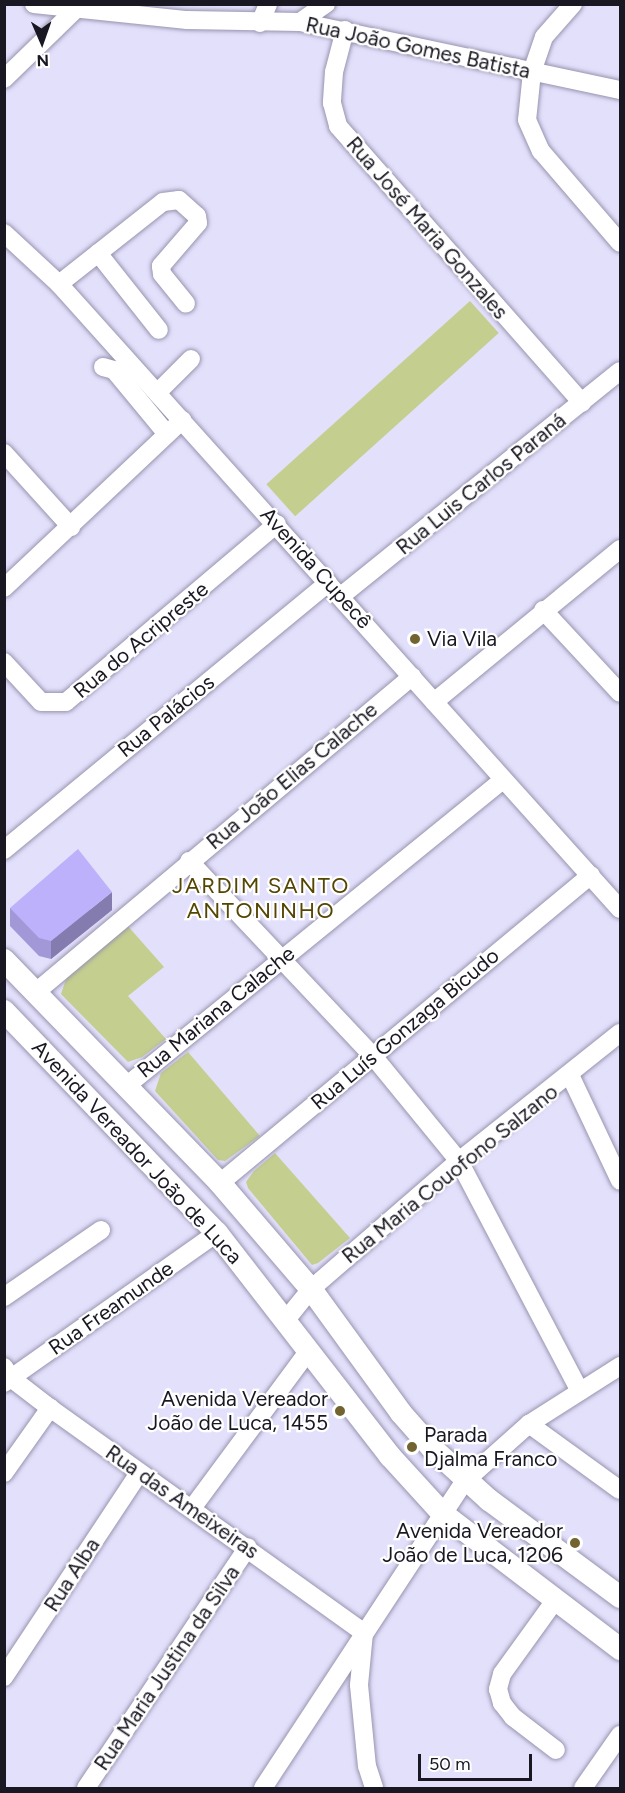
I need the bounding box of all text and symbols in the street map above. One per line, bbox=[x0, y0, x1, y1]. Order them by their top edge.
north arrow bbox=[12, 12, 72, 72]
street label: Rua João Gomes Batista bbox=[303, 12, 533, 84]
text: N bbox=[36, 51, 49, 70]
street label: Rua José Maria Gonzales bbox=[341, 132, 513, 324]
street label: Rua Luis Carlos Paraná bbox=[391, 408, 571, 560]
street label: Avenida Cupecê bbox=[255, 502, 377, 634]
street label: Rua do Acripreste bbox=[69, 576, 213, 704]
place label: Via Vila bbox=[427, 626, 497, 652]
marker: Via Vila bbox=[408, 632, 422, 646]
street label: Rua Palácios bbox=[113, 669, 219, 763]
street label: Rua João Elias Calache bbox=[201, 697, 383, 855]
district label: JARDIM SANTO ANTONINHO bbox=[172, 872, 350, 924]
street label: Rua Mariana Calache bbox=[132, 941, 300, 1083]
street label: Rua Luís Gonzaga Bicudo bbox=[306, 943, 504, 1115]
street label: Avenida Vereador João de Luca bbox=[27, 1035, 247, 1269]
street label: Rua Maria Couofono Salzano bbox=[337, 1079, 563, 1269]
street label: Rua Freamunde bbox=[44, 1256, 178, 1360]
place label: Avenida Vereador João de Luca, 1455 bbox=[147, 1386, 328, 1436]
marker: Avenida Vereador João de Luca, 1455 bbox=[333, 1404, 347, 1418]
place label: Parada Djalma Franco bbox=[424, 1422, 557, 1472]
street label: Rua das Ameixeiras bbox=[101, 1440, 263, 1564]
marker: Parada Djalma Franco bbox=[405, 1440, 419, 1454]
place label: Avenida Vereador João de Luca, 1206 bbox=[383, 1518, 563, 1568]
street label: Rua Alba bbox=[39, 1533, 105, 1617]
marker: Avenida Vereador João de Luca, 1206 bbox=[568, 1536, 582, 1550]
street label: Rua Maria Justina da Silva bbox=[89, 1561, 245, 1775]
scale bar bbox=[421, 1742, 535, 1780]
text: 50 m bbox=[429, 1753, 471, 1775]

